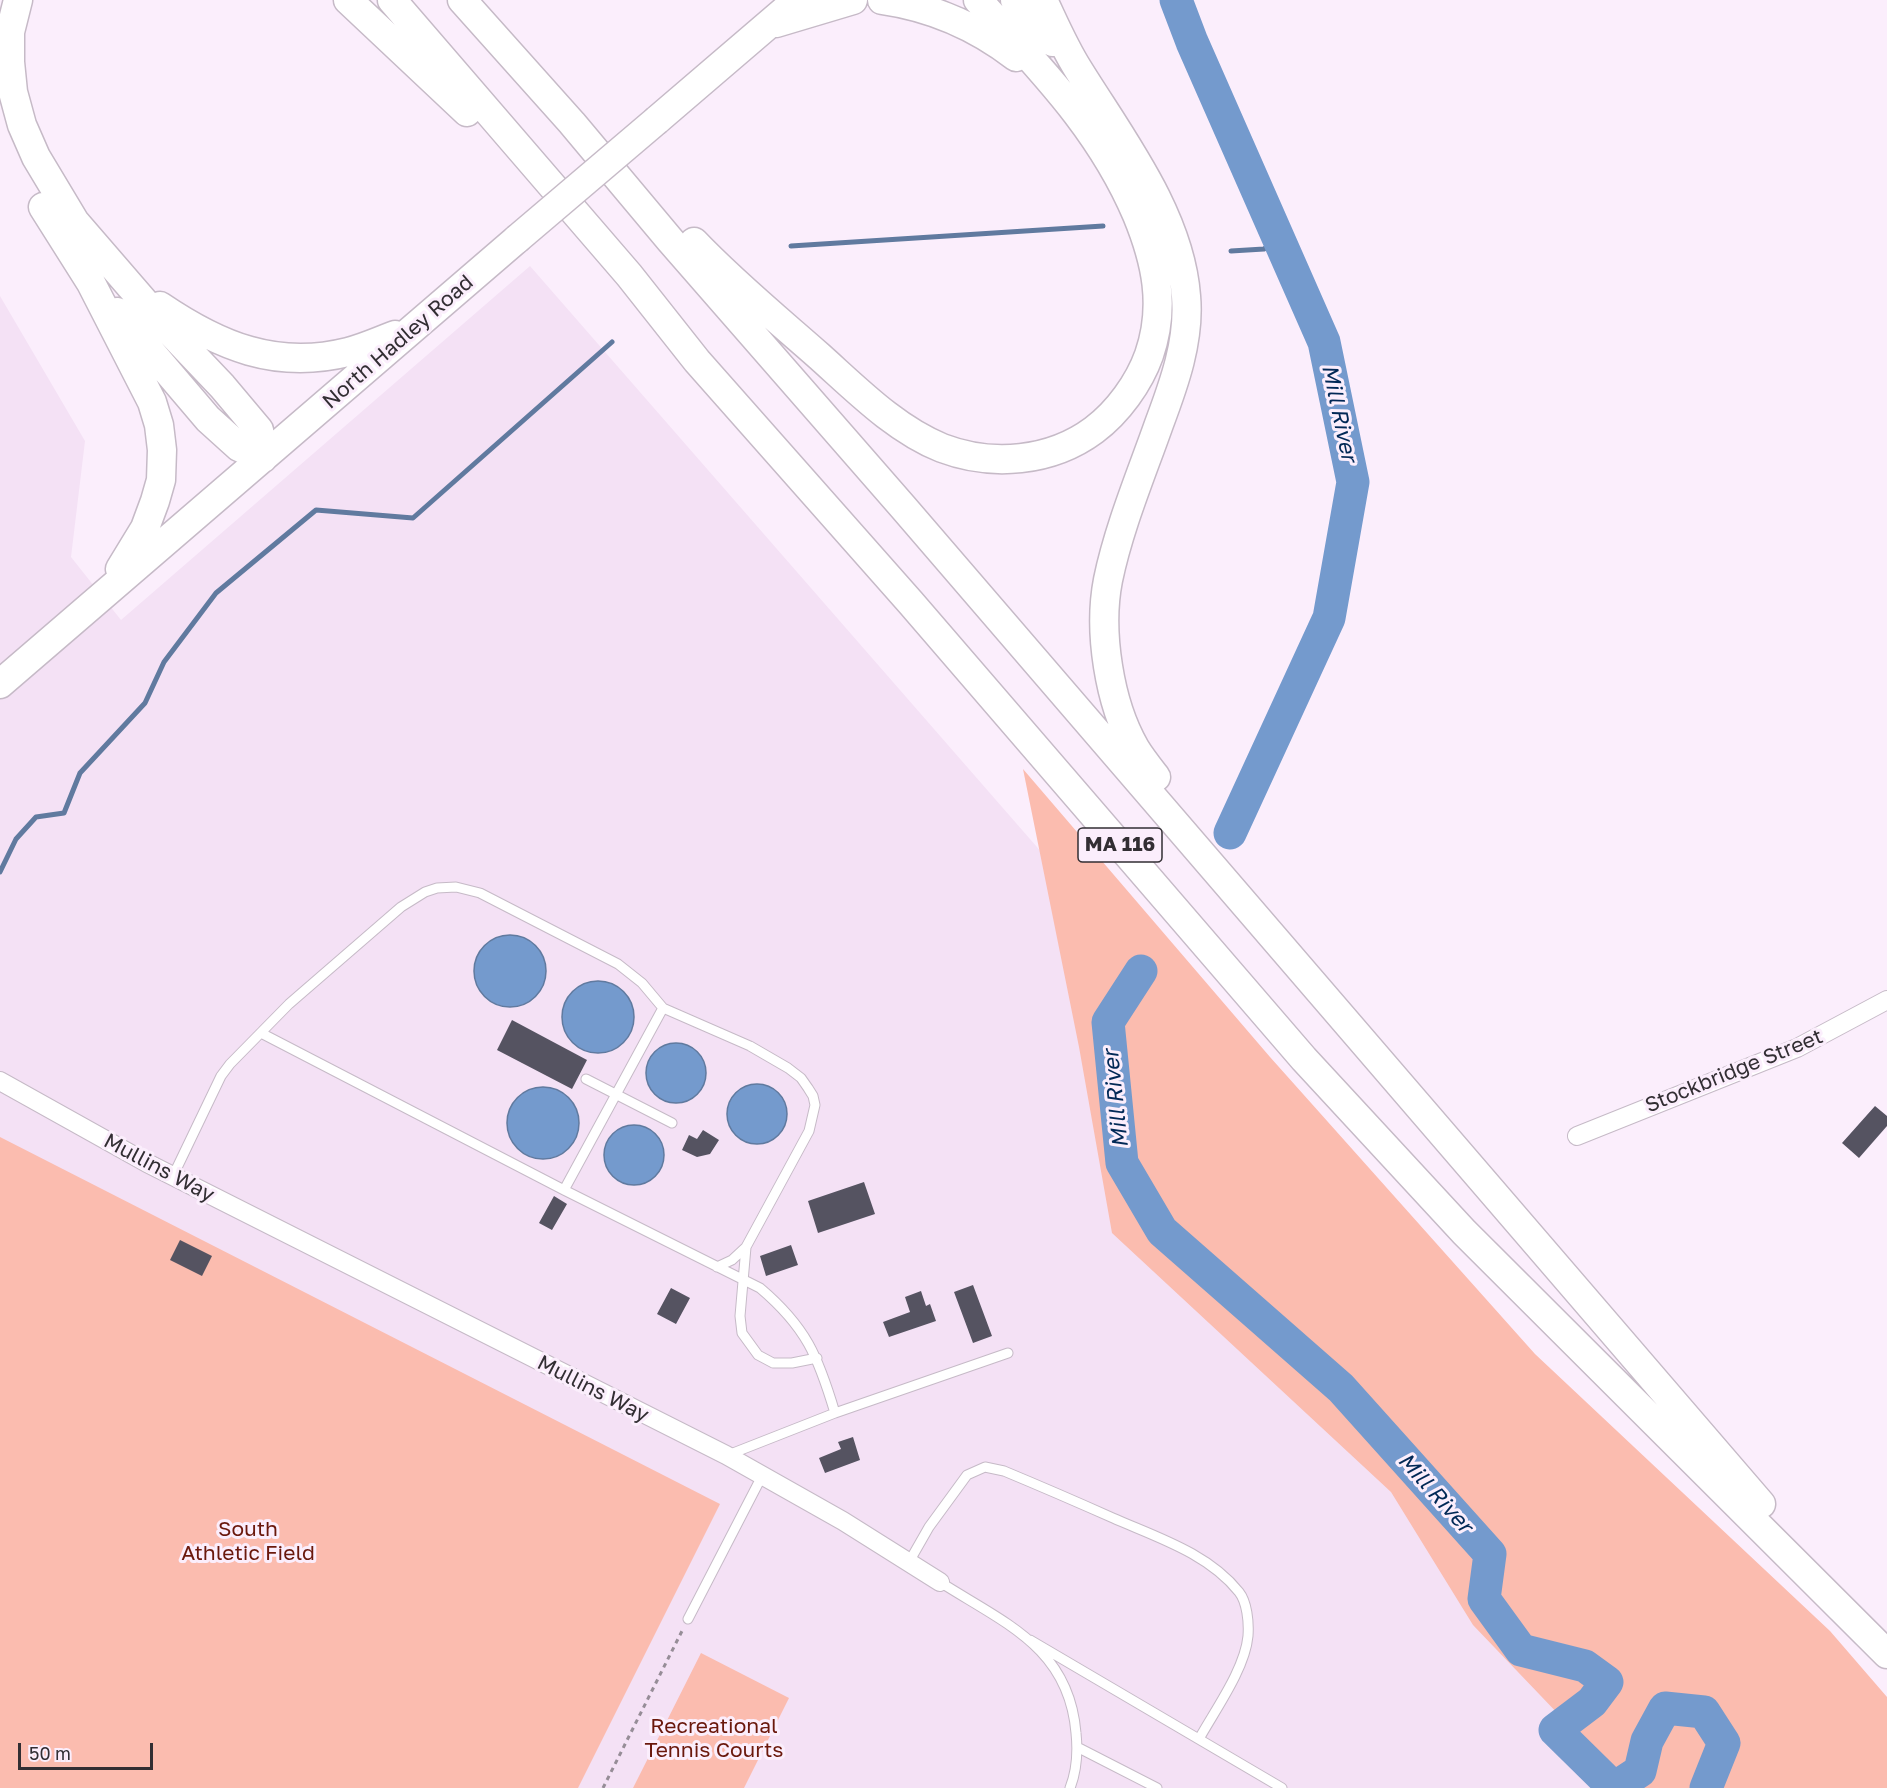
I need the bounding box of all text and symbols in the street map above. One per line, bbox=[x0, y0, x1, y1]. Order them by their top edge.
street label: North Hadley Road bbox=[318, 270, 478, 414]
water label: Mill River bbox=[1316, 362, 1362, 464]
road number: MA 116 bbox=[1078, 828, 1162, 862]
street label: Stockbridge Street bbox=[1641, 1024, 1827, 1118]
water label: Mill River bbox=[1098, 1049, 1134, 1149]
street label: Mullins Way bbox=[99, 1128, 219, 1208]
street label: Mullins Way bbox=[533, 1350, 653, 1428]
water label: Mill River bbox=[1392, 1448, 1478, 1538]
park label: South Athletic Field bbox=[181, 1516, 315, 1566]
park label: Recreational Tennis Courts bbox=[645, 1713, 783, 1763]
scale bar bbox=[21, 1731, 156, 1769]
text: 50 m bbox=[29, 1742, 71, 1764]

